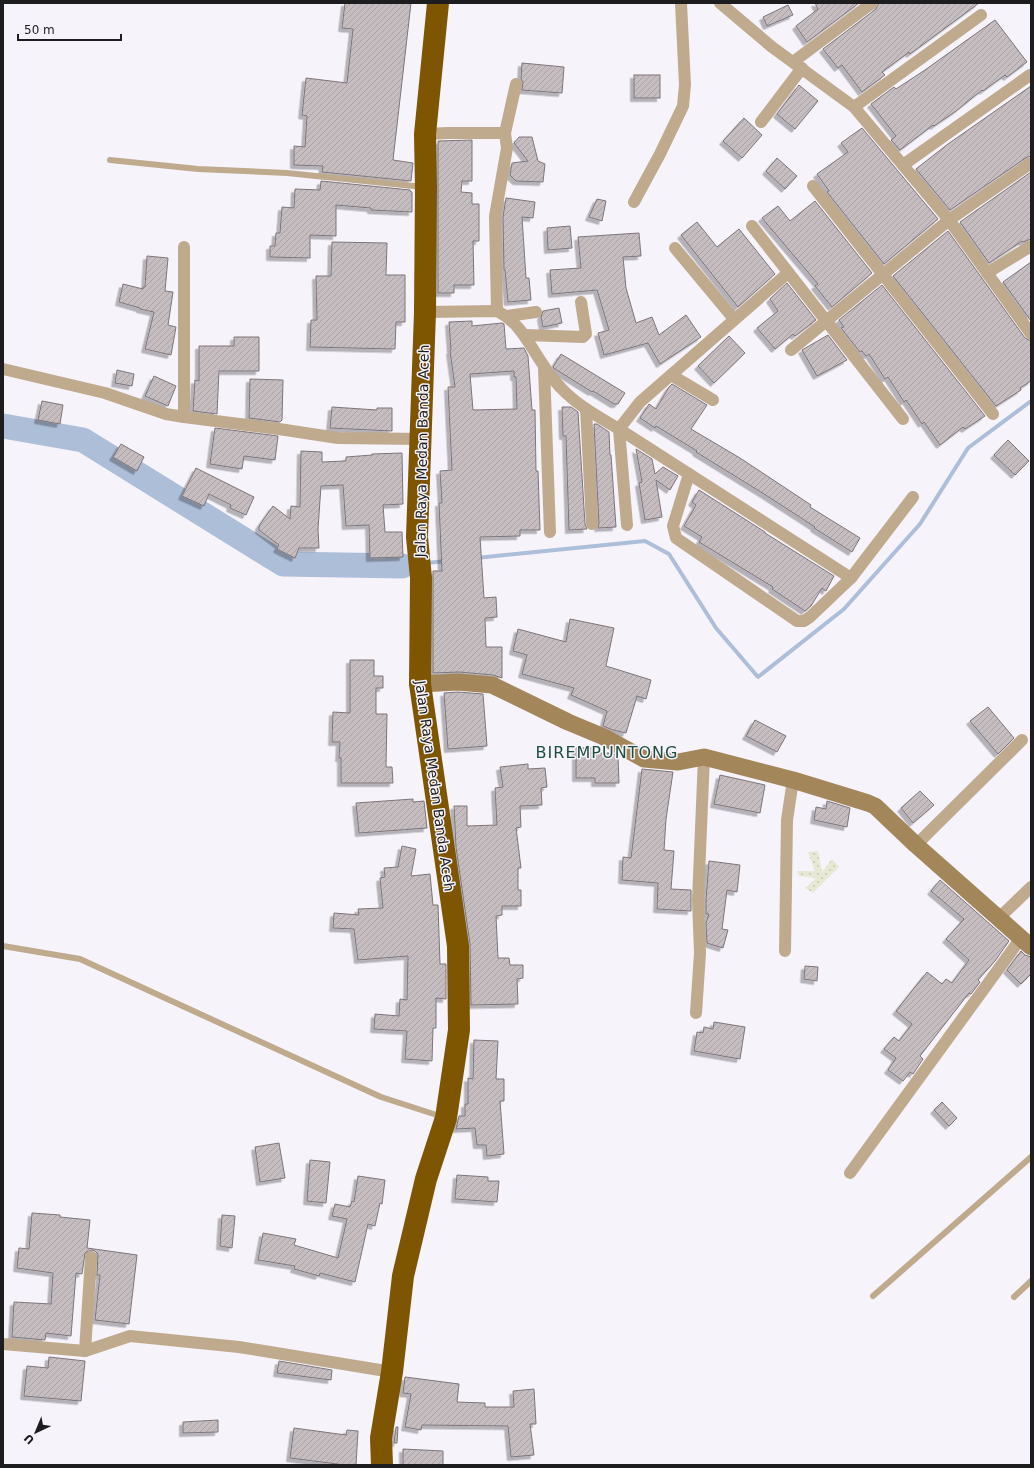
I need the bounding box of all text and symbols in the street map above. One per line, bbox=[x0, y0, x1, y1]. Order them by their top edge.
scale bar bbox=[18, 16, 121, 42]
text: 50 m bbox=[24, 23, 55, 37]
street label: Jalan Raya Medan Banda Aceh bbox=[412, 344, 432, 559]
street label: Jalan Raya Medan Banda Aceh bbox=[412, 679, 458, 892]
district label: BIREMPUNTONG bbox=[536, 743, 678, 762]
north arrow bbox=[16, 1412, 56, 1452]
text: U bbox=[22, 1431, 37, 1447]

